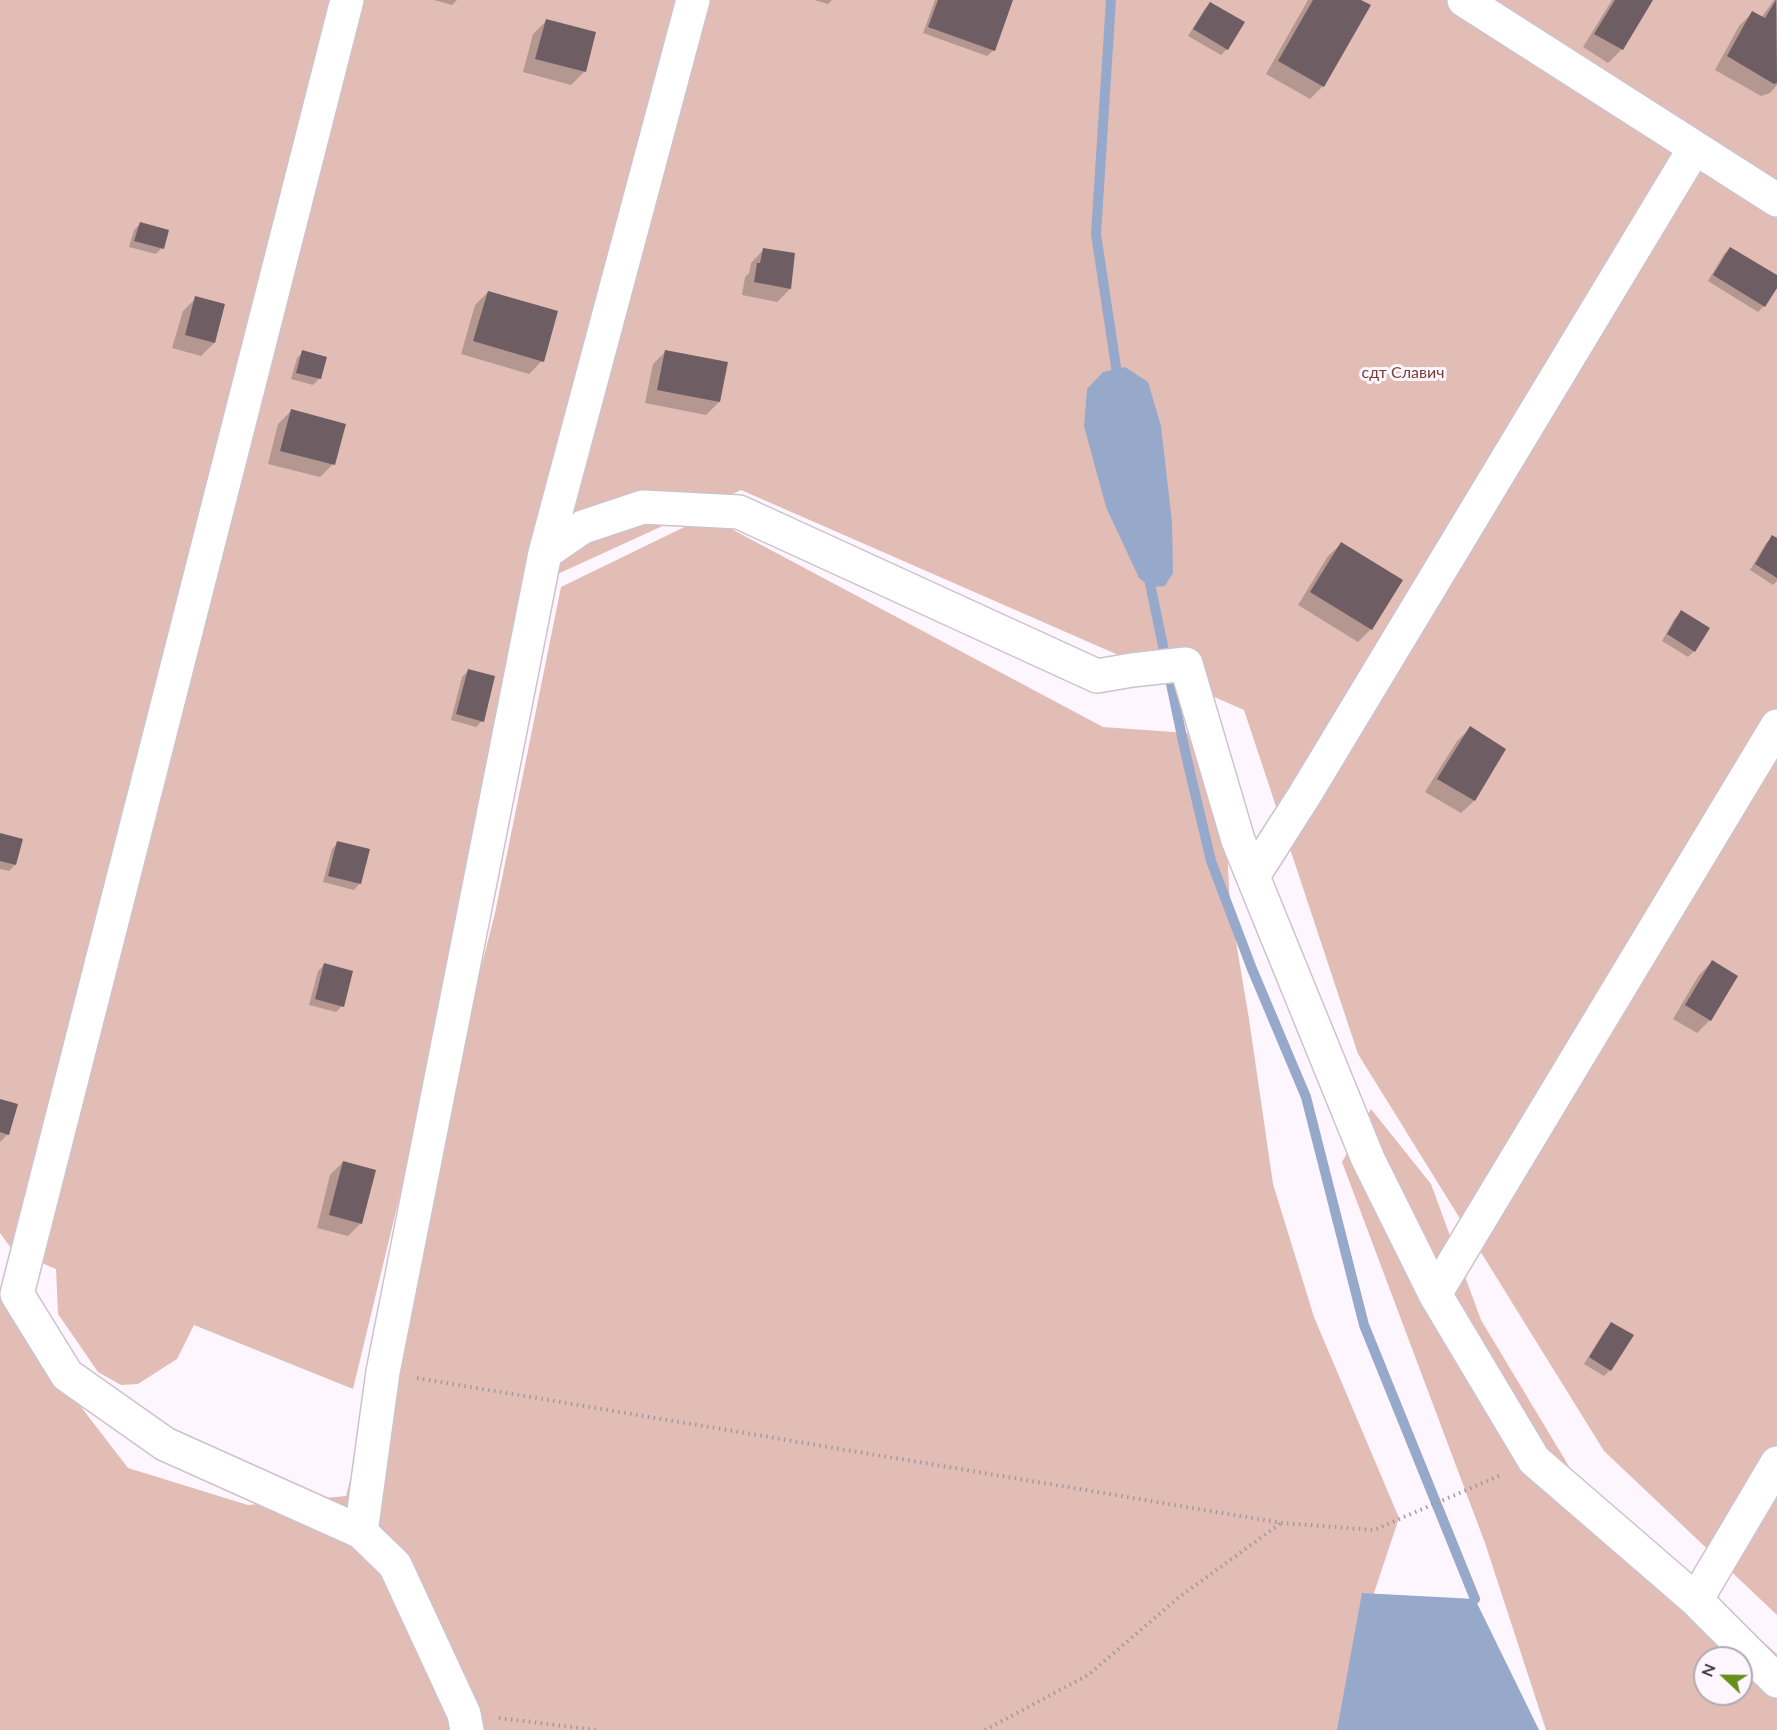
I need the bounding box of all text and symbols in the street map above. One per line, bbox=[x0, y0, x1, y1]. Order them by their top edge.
park label: сдт Славич bbox=[1362, 363, 1444, 383]
north arrow bbox=[1693, 1646, 1753, 1706]
text: N bbox=[1697, 1661, 1719, 1679]

